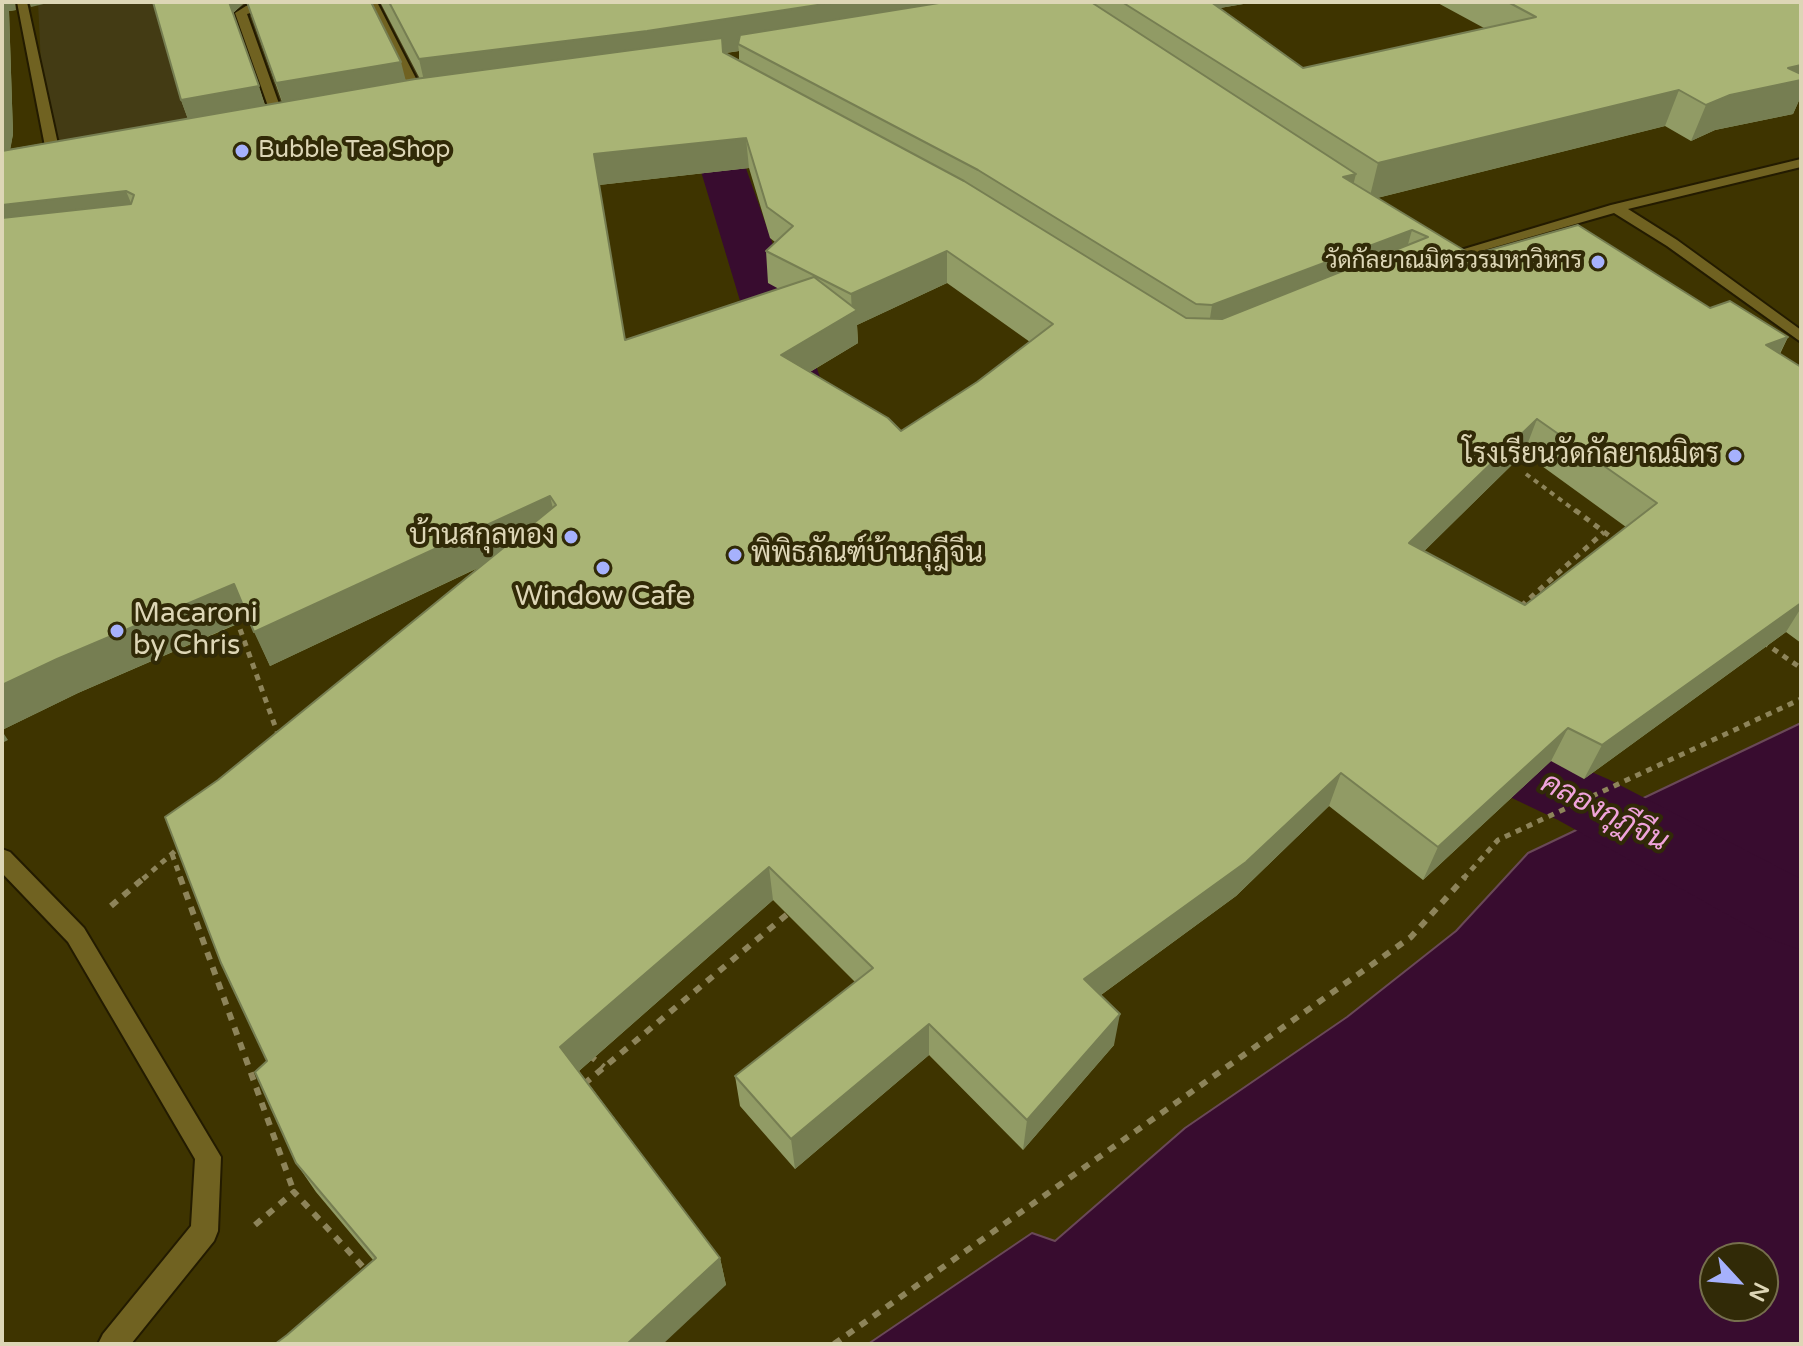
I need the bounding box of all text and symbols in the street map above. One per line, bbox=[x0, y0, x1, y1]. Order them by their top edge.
place label: Bubble Tea Shop bbox=[258, 137, 451, 165]
marker: Bubble Tea Shop bbox=[233, 142, 251, 160]
place label: วัดกัลยาณมิตรวรมหาวิหาร bbox=[1325, 248, 1582, 276]
marker: วัดกัลยาณมิตรวรมหาวิหาร bbox=[1589, 253, 1607, 271]
place label: โรงเรียนวัดกัลยาณมิตร bbox=[1462, 439, 1719, 473]
marker: โรงเรียนวัดกัลยาณมิตร bbox=[1726, 447, 1744, 465]
place label: บ้านสกุลทอง bbox=[409, 520, 555, 554]
marker: บ้านสกุลทอง bbox=[562, 528, 580, 546]
place label: พิพิธภัณฑ์บ้านกุฎีจีน bbox=[751, 538, 983, 572]
marker: พิพิธภัณฑ์บ้านกุฎีจีน bbox=[726, 546, 744, 564]
marker: Window Cafe bbox=[594, 559, 612, 577]
place label: Window Cafe bbox=[515, 581, 691, 615]
place label: Macaroni by Chris bbox=[133, 598, 258, 664]
marker: Macaroni by Chris bbox=[108, 622, 126, 640]
water label: คลองกุฎีจีน bbox=[1534, 766, 1674, 860]
north arrow bbox=[1699, 1242, 1779, 1322]
text: N bbox=[1743, 1278, 1774, 1305]

